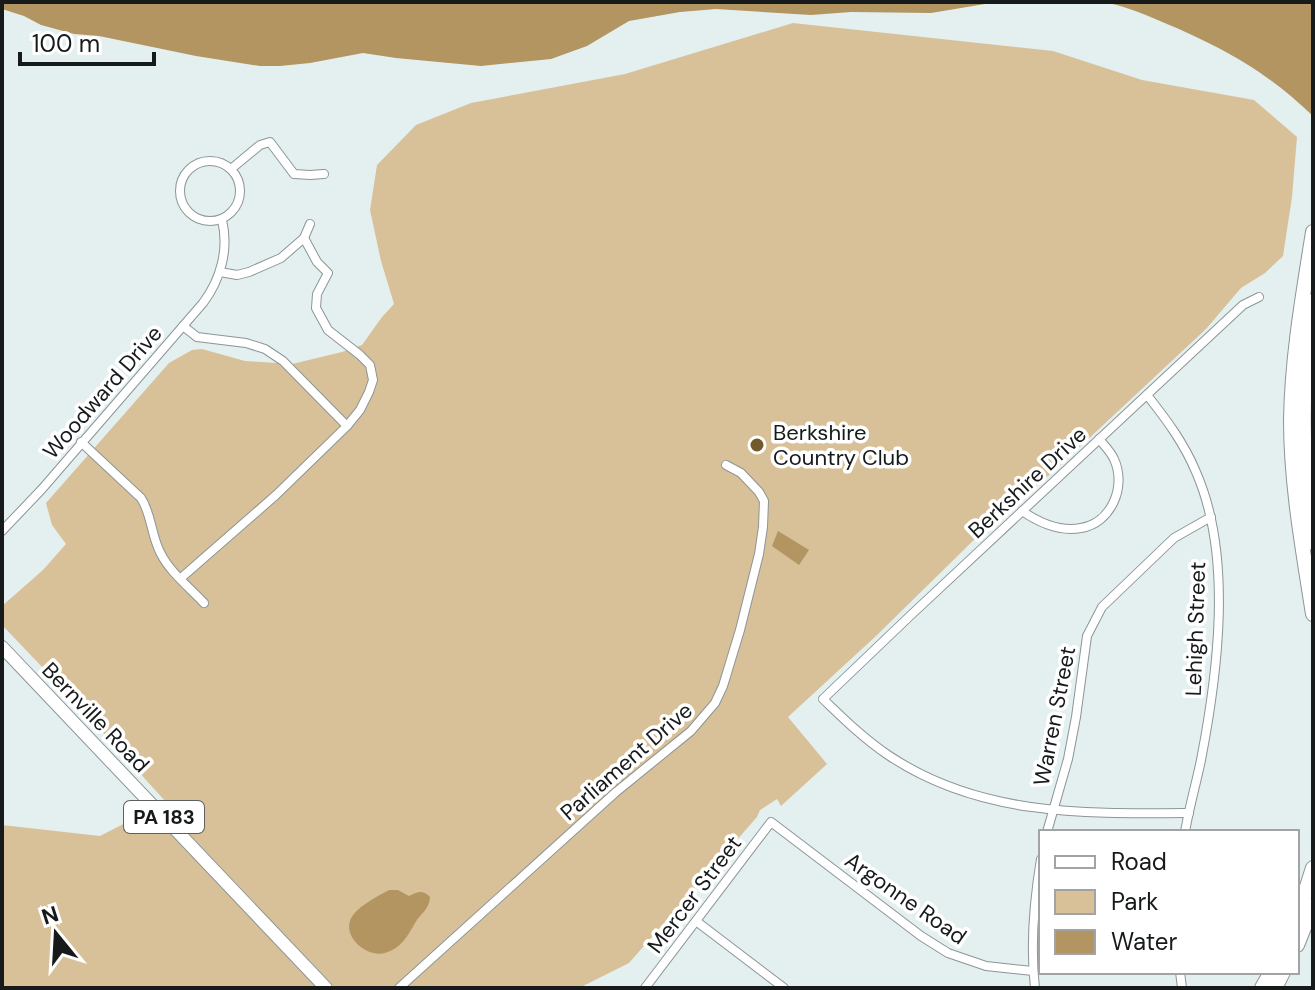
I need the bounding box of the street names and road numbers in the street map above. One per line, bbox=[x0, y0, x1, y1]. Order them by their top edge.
street label: Woodward Drive bbox=[36, 319, 168, 465]
street label: Berkshire Drive bbox=[962, 420, 1093, 545]
street label: Lehigh Street bbox=[1179, 561, 1212, 697]
street label: Warren Street bbox=[1027, 644, 1082, 788]
street label: Bernville Road bbox=[36, 656, 156, 779]
street label: Parliament Drive bbox=[554, 696, 698, 827]
road number: PA 183 bbox=[124, 801, 204, 833]
street label: Mercer Street bbox=[641, 830, 748, 959]
street label: Argonne Road bbox=[839, 846, 972, 951]

